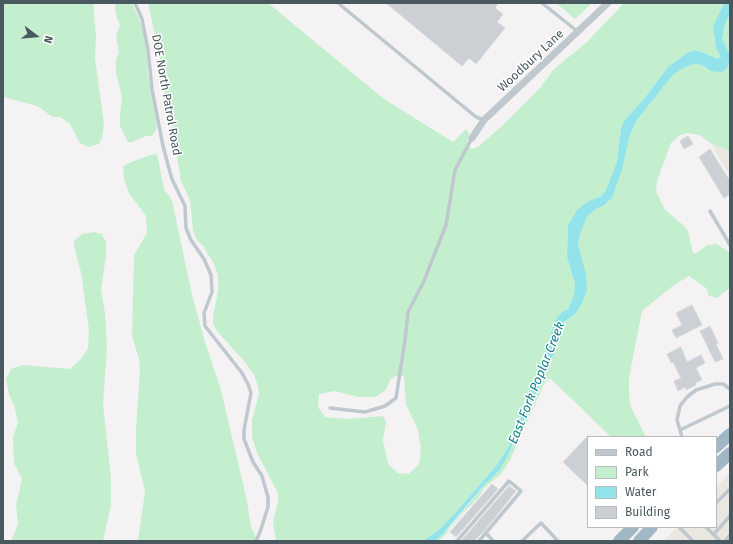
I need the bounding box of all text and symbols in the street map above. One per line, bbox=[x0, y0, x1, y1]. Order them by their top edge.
north arrow bbox=[16, 16, 56, 56]
street label: Woodbury Lane bbox=[495, 27, 567, 95]
street label: DOE North Patrol Road bbox=[148, 33, 184, 157]
text: N bbox=[41, 34, 55, 45]
water label: East Fork Poplar Creek bbox=[505, 320, 569, 446]
legend bbox=[587, 436, 717, 528]
text: Road bbox=[625, 445, 653, 459]
text: Park bbox=[625, 465, 649, 479]
text: Water bbox=[625, 485, 656, 499]
text: Building bbox=[625, 505, 670, 519]

